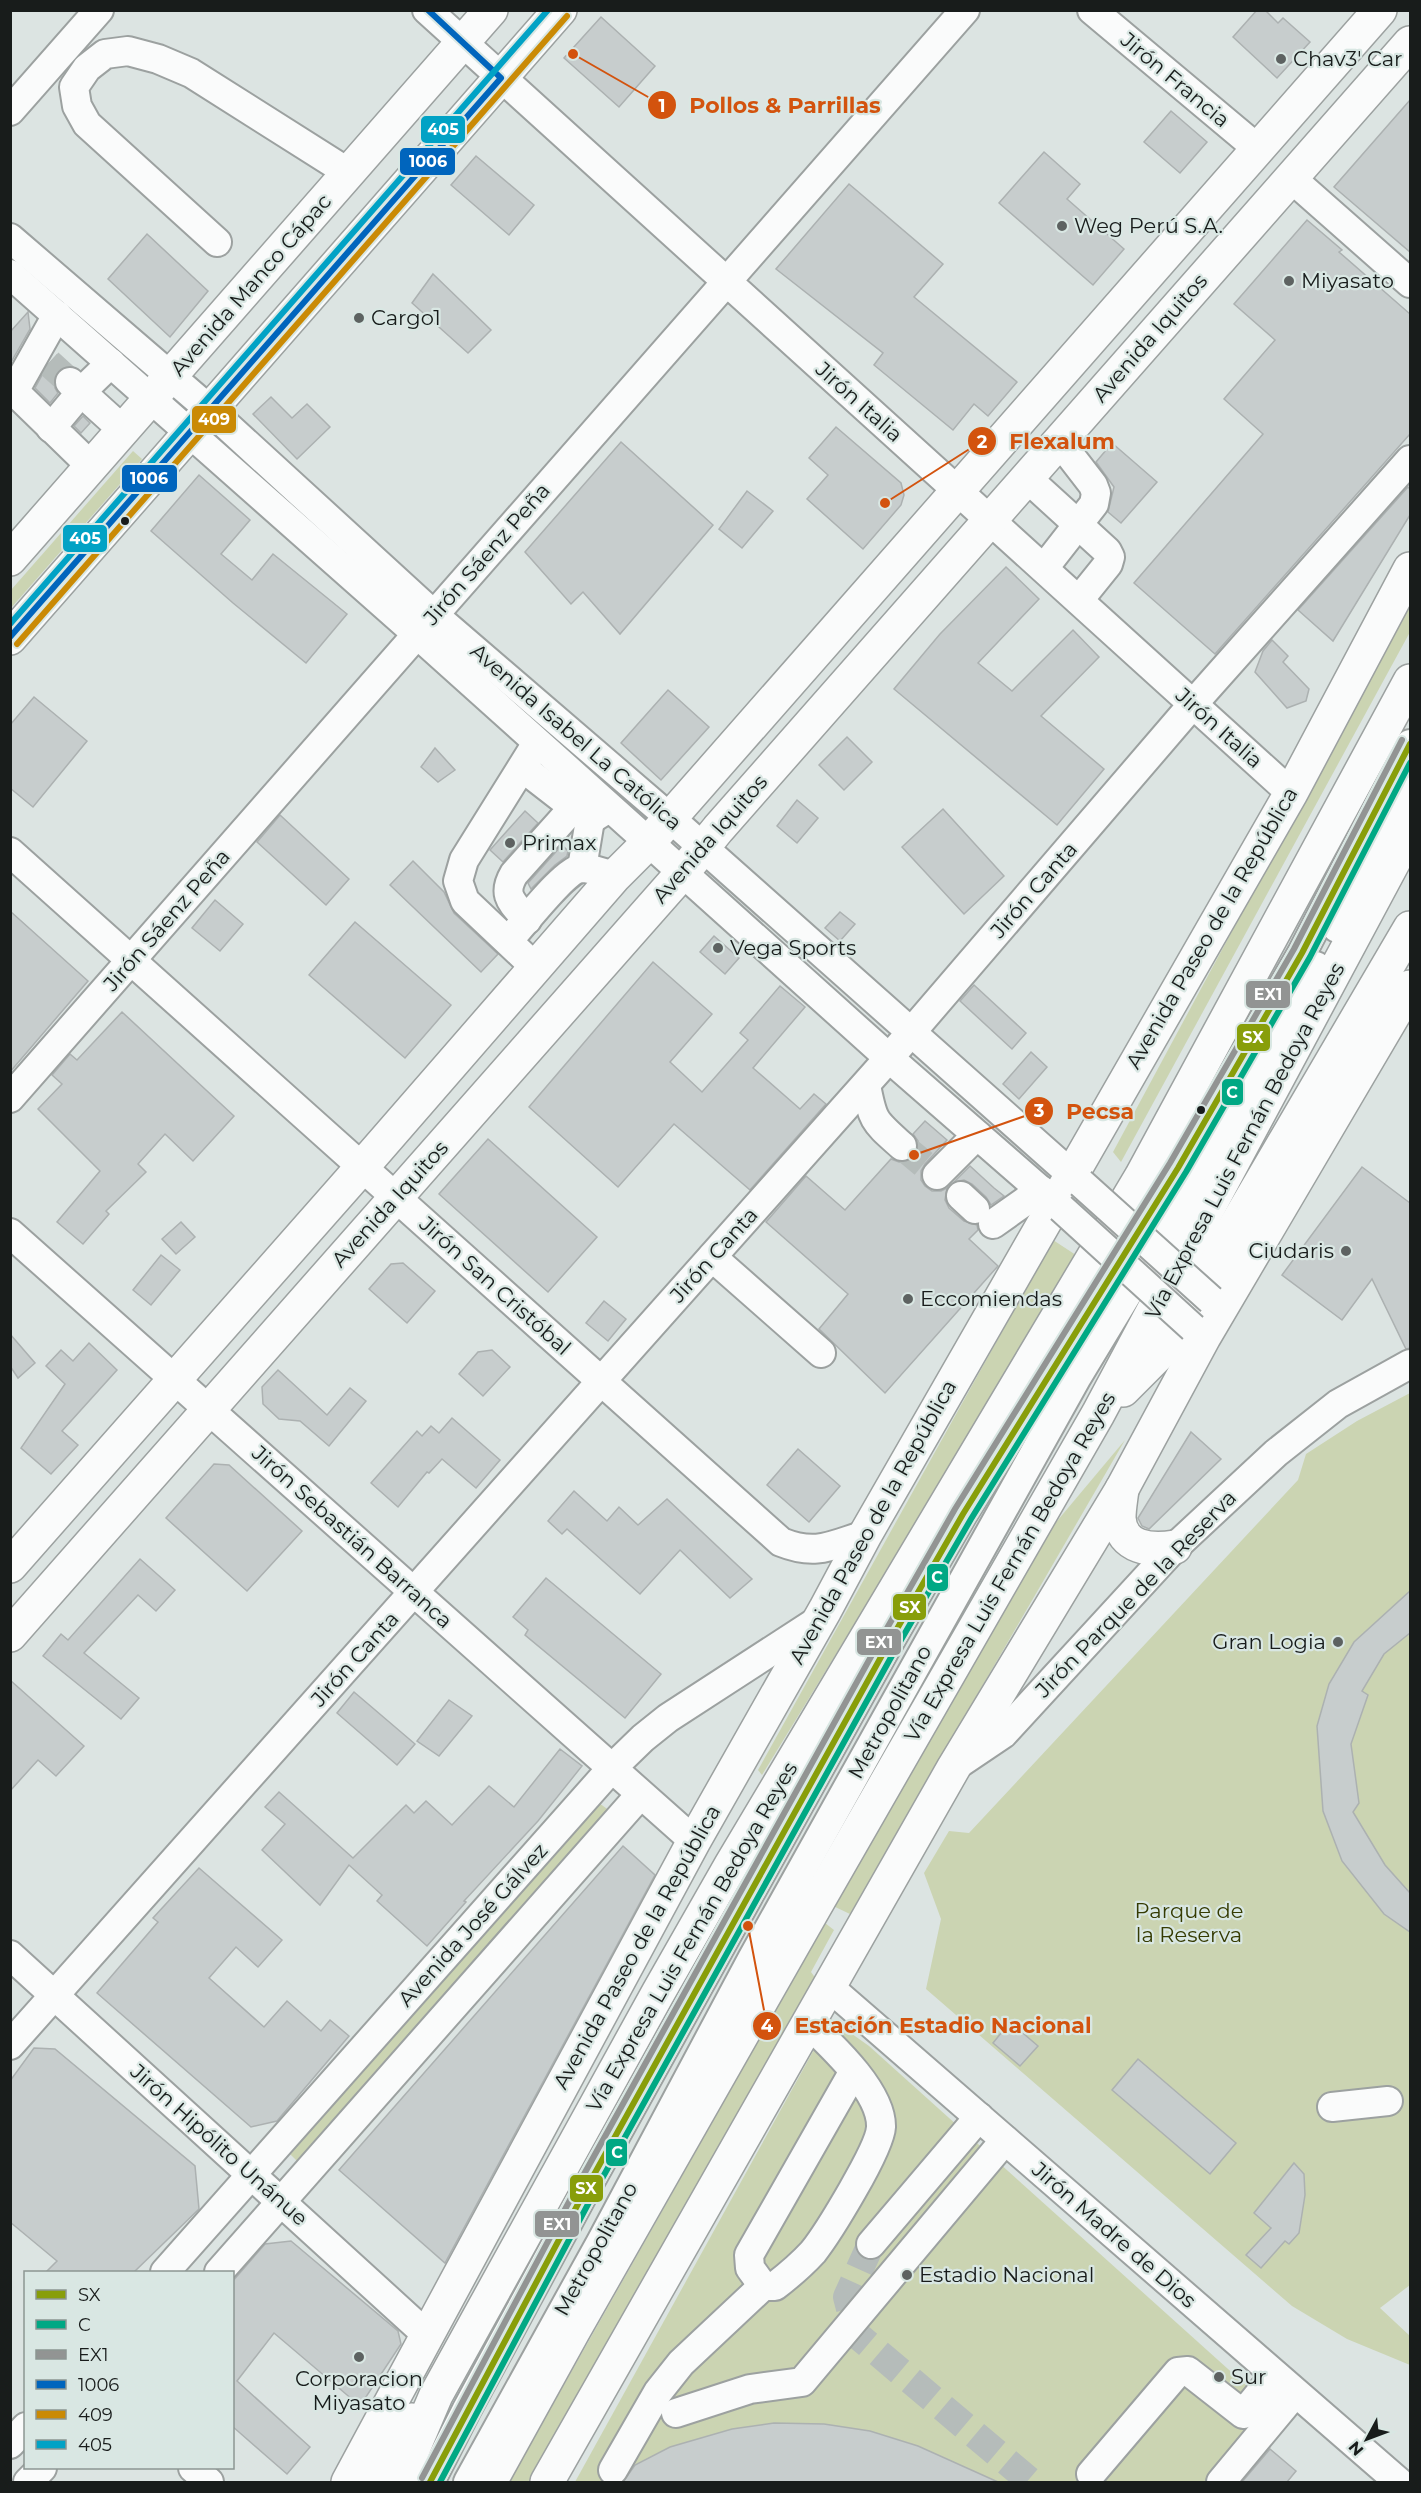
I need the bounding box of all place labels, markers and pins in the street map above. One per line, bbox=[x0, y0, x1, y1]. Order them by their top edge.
place label: Chav3' Car bbox=[1293, 46, 1402, 71]
marker: Chav3' Car bbox=[1274, 52, 1288, 66]
callout: Pollos & Parrillas bbox=[647, 85, 892, 125]
place label: Weg Perú S.A. bbox=[1074, 213, 1223, 238]
marker: Weg Perú S.A. bbox=[1055, 219, 1069, 233]
place label: Miyasato bbox=[1301, 268, 1394, 293]
marker: Miyasato bbox=[1282, 274, 1296, 288]
place label: Cargo1 bbox=[371, 305, 441, 330]
marker: Cargo1 bbox=[352, 311, 366, 325]
callout: Flexalum bbox=[967, 421, 1126, 461]
unlabelled marker bbox=[119, 515, 131, 527]
place label: Primax bbox=[522, 830, 596, 855]
marker: Primax bbox=[503, 836, 517, 850]
place label: Vega Sports bbox=[730, 935, 856, 960]
marker: Vega Sports bbox=[711, 941, 725, 955]
callout: Pecsa bbox=[1024, 1091, 1146, 1131]
unlabelled marker bbox=[1195, 1104, 1207, 1116]
place label: Ciudaris bbox=[1249, 1238, 1334, 1263]
marker: Ciudaris bbox=[1339, 1244, 1353, 1258]
place label: Eccomiendas bbox=[920, 1286, 1062, 1311]
marker: Eccomiendas bbox=[901, 1292, 915, 1306]
place label: Gran Logia bbox=[1212, 1629, 1326, 1654]
marker: Gran Logia bbox=[1331, 1635, 1345, 1649]
callout: Estación Estadio Nacional bbox=[752, 2006, 1103, 2046]
place label: Estadio Nacional bbox=[919, 2262, 1094, 2287]
marker: Estadio Nacional bbox=[900, 2268, 914, 2282]
marker: Corporacion Miyasato bbox=[352, 2350, 366, 2364]
place label: Sur bbox=[1231, 2364, 1266, 2389]
place label: Corporacion Miyasato bbox=[295, 2366, 423, 2415]
marker: Sur bbox=[1212, 2370, 1226, 2384]

